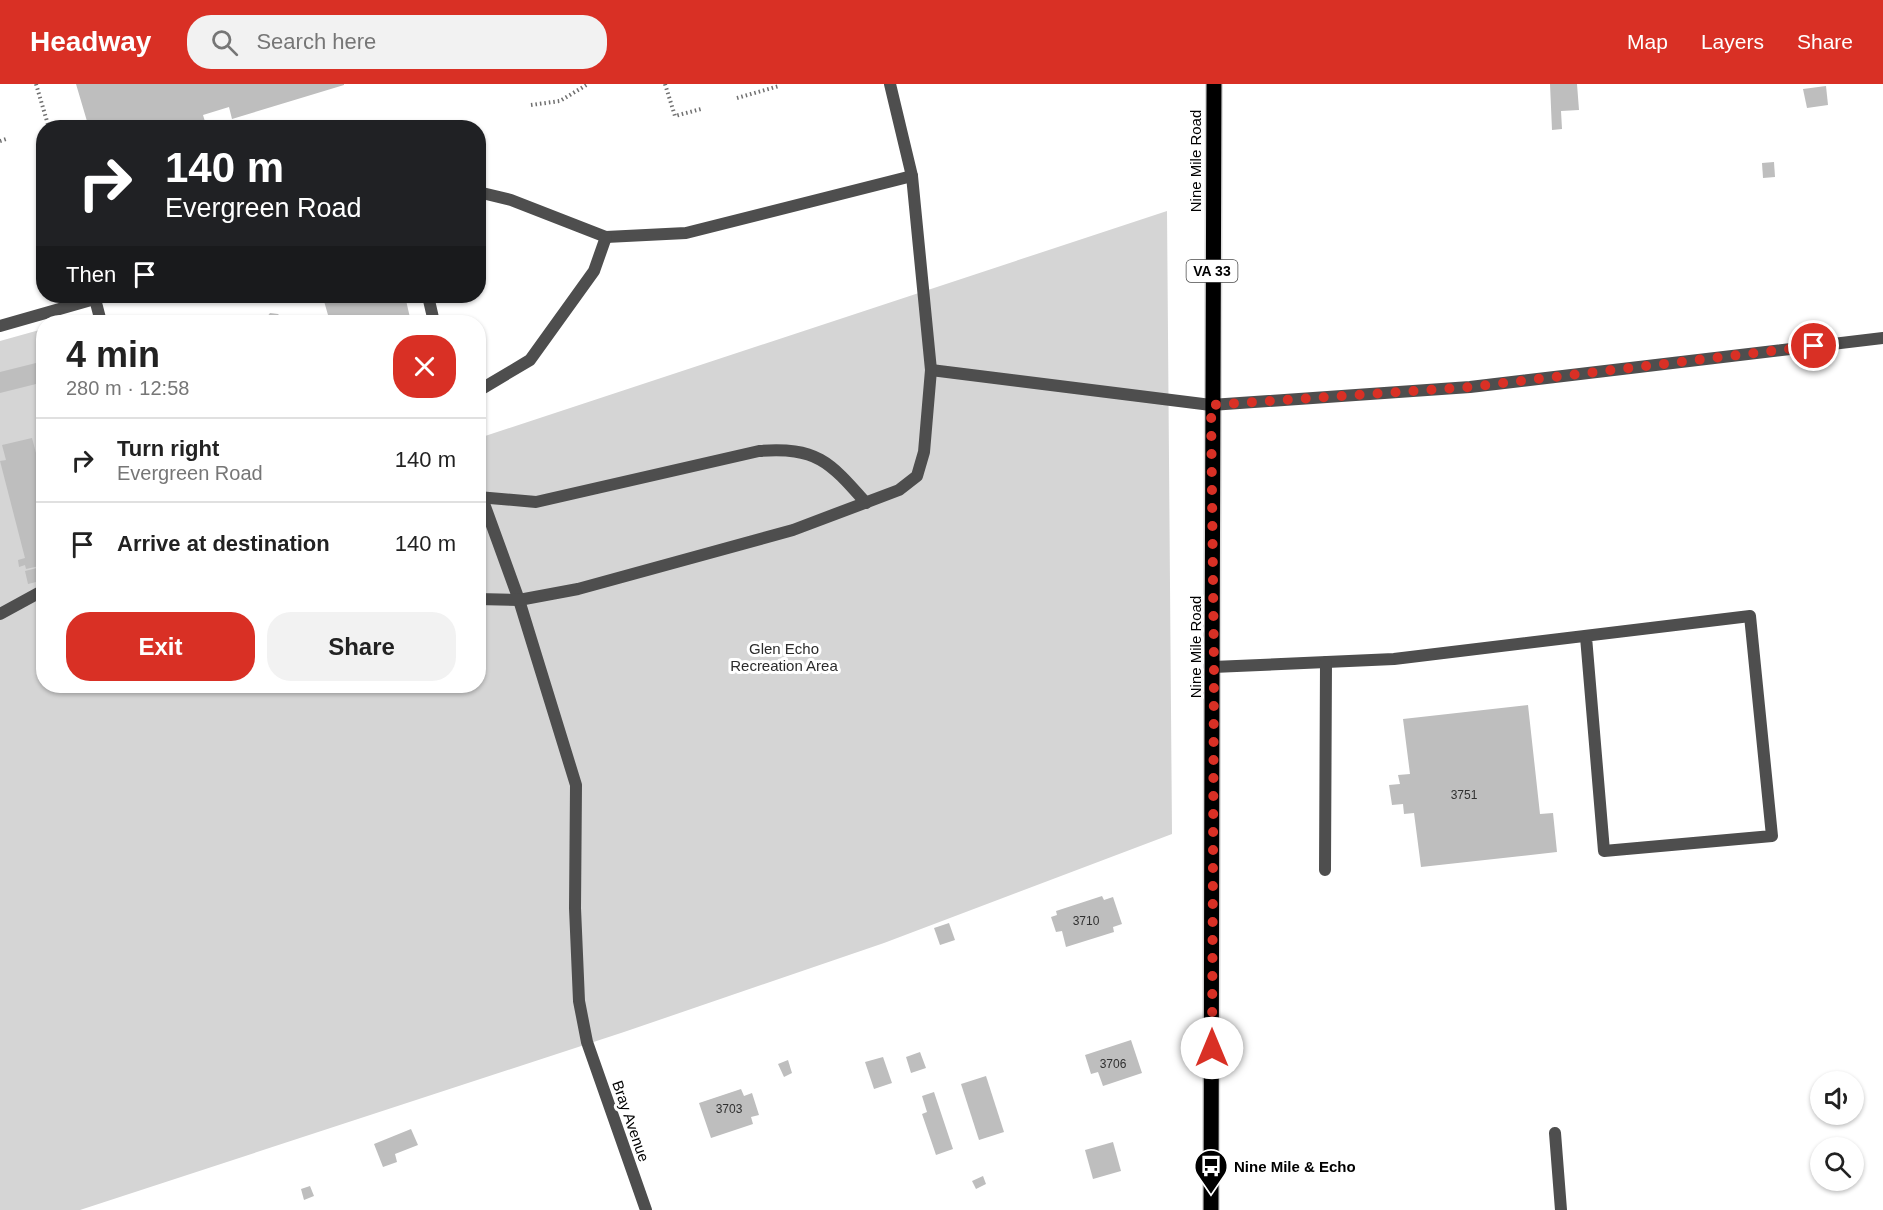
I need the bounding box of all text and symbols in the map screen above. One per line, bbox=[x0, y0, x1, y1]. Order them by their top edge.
search box bbox=[187, 15, 607, 69]
text: Headway bbox=[30, 26, 151, 57]
icon: search bbox=[208, 26, 241, 59]
text: Search here bbox=[256, 29, 376, 54]
text: Map bbox=[1627, 30, 1668, 53]
text: Layers bbox=[1701, 30, 1764, 53]
text: Share bbox=[1797, 30, 1853, 53]
street label: Nine Mile Road bbox=[1187, 110, 1204, 212]
icon: right bbox=[66, 144, 144, 222]
text: 140 m bbox=[165, 144, 284, 191]
text: Evergreen Road bbox=[165, 193, 362, 223]
icon: arrive bbox=[128, 258, 161, 291]
road number: VA 33 bbox=[1186, 260, 1238, 282]
text: Then bbox=[66, 262, 116, 287]
pin bbox=[1788, 320, 1839, 371]
icon: arrive bbox=[1797, 329, 1830, 362]
text: 4 min bbox=[66, 334, 160, 375]
button: close bbox=[393, 335, 456, 398]
text: 280 m · 12:58 bbox=[66, 377, 189, 399]
text: Turn right bbox=[117, 436, 219, 461]
icon: right bbox=[66, 444, 99, 477]
text: 140 m bbox=[395, 447, 456, 472]
text: Evergreen Road bbox=[117, 462, 263, 484]
icon: arrive bbox=[66, 528, 99, 561]
text: Arrive at destination bbox=[117, 531, 330, 556]
text: 140 m bbox=[395, 531, 456, 556]
street label: Nine Mile Road bbox=[1187, 596, 1204, 698]
button: Exit bbox=[66, 612, 255, 681]
button: Share bbox=[267, 612, 456, 681]
park label: Glen Echo Recreation Area bbox=[730, 640, 838, 674]
house number: 3751 bbox=[1451, 788, 1478, 802]
house number: 3710 bbox=[1073, 914, 1100, 928]
position arrow bbox=[1180, 1016, 1244, 1080]
house number: 3706 bbox=[1100, 1057, 1127, 1071]
map controls bbox=[1810, 1071, 1864, 1191]
button: sound bbox=[1810, 1071, 1864, 1125]
street label: Bray Avenue bbox=[609, 1078, 653, 1164]
house number: 3703 bbox=[716, 1102, 743, 1116]
button: search bbox=[1810, 1137, 1864, 1191]
bus stop icon: Nine Mile & Echo bbox=[1193, 1148, 1229, 1195]
place label: Nine Mile & Echo bbox=[1234, 1158, 1356, 1175]

